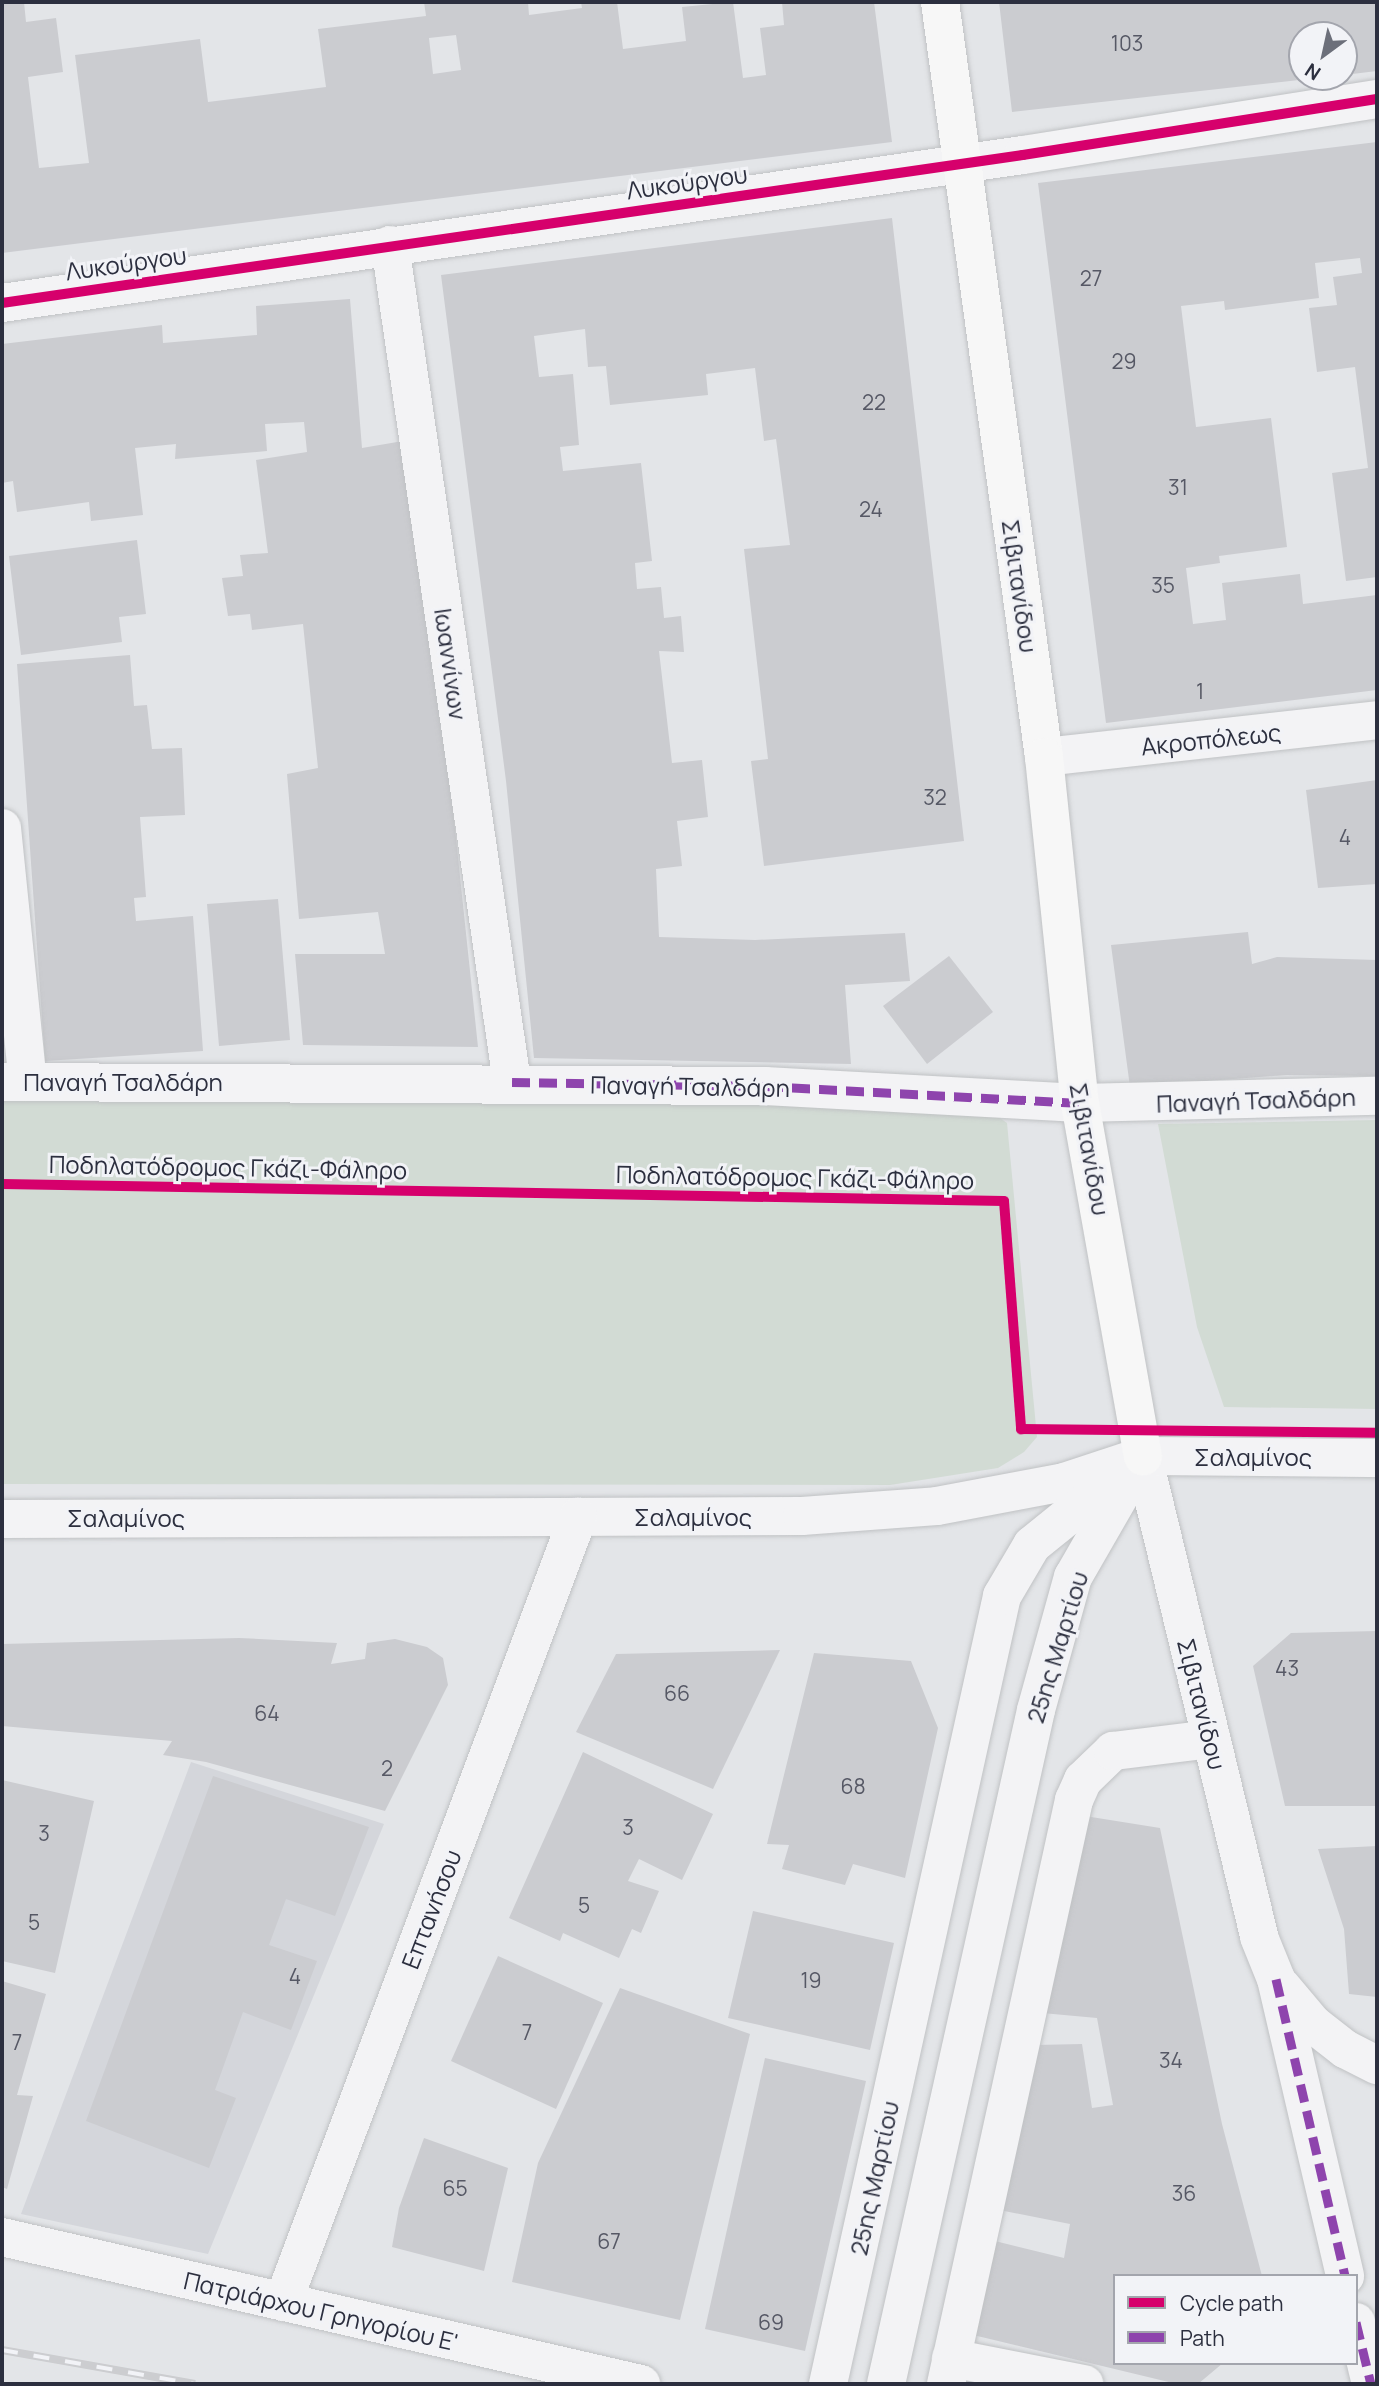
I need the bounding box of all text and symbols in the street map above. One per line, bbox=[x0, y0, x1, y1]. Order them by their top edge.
north arrow bbox=[1288, 21, 1358, 91]
house number: 103 bbox=[1111, 30, 1143, 56]
text: N bbox=[1300, 57, 1325, 87]
street label: Λυκούργου bbox=[625, 159, 749, 205]
street label: Λυκούργου bbox=[64, 240, 188, 286]
house number: 27 bbox=[1080, 265, 1102, 291]
house number: 29 bbox=[1111, 348, 1137, 374]
house number: 22 bbox=[862, 389, 886, 415]
house number: 31 bbox=[1168, 474, 1188, 500]
house number: 24 bbox=[859, 496, 883, 522]
street label: Σιβιτανίδου bbox=[996, 518, 1044, 654]
house number: 35 bbox=[1151, 572, 1175, 598]
street label: Ιωαννίνων bbox=[429, 606, 473, 722]
house number: 1 bbox=[1196, 678, 1204, 704]
street label: Ακροπόλεως bbox=[1139, 717, 1283, 761]
house number: 32 bbox=[923, 784, 947, 810]
house number: 4 bbox=[1339, 824, 1351, 850]
street label: Παναγή Τσαλδάρη bbox=[23, 1068, 223, 1096]
street label: Παναγή Τσαλδάρη bbox=[590, 1070, 790, 1102]
street label: Σιβιτανίδου bbox=[1064, 1080, 1116, 1218]
street label: Παναγή Τσαλδάρη bbox=[1156, 1082, 1356, 1118]
street label: Ποδηλατόδρομος Γκάζι-Φάληρο bbox=[49, 1149, 407, 1185]
street label: Ποδηλατόδρομος Γκάζι-Φάληρο bbox=[616, 1159, 974, 1195]
street label: Σαλαμίνος bbox=[1194, 1443, 1312, 1471]
street label: Σαλαμίνος bbox=[634, 1503, 752, 1531]
street label: Σαλαμίνος bbox=[67, 1504, 185, 1532]
street label: 25ης Μαρτίου bbox=[1020, 1568, 1094, 1726]
street label: Σιβιτανίδου bbox=[1172, 1635, 1232, 1773]
house number: 43 bbox=[1275, 1655, 1299, 1681]
house number: 66 bbox=[664, 1680, 690, 1706]
house number: 64 bbox=[254, 1700, 280, 1726]
house number: 2 bbox=[381, 1755, 393, 1781]
house number: 68 bbox=[840, 1773, 866, 1799]
house number: 3 bbox=[622, 1814, 634, 1840]
house number: 3 bbox=[38, 1820, 50, 1846]
street label: Επτανήσου bbox=[395, 1845, 467, 1973]
house number: 5 bbox=[578, 1892, 590, 1918]
house number: 5 bbox=[28, 1909, 40, 1935]
house number: 4 bbox=[289, 1963, 301, 1989]
house number: 19 bbox=[800, 1967, 822, 1993]
house number: 7 bbox=[522, 2019, 532, 2045]
house number: 7 bbox=[12, 2029, 22, 2055]
house number: 34 bbox=[1159, 2047, 1183, 2073]
street label: 25ης Μαρτίου bbox=[844, 2098, 904, 2258]
house number: 65 bbox=[442, 2175, 468, 2201]
house number: 36 bbox=[1172, 2180, 1196, 2206]
house number: 67 bbox=[597, 2228, 621, 2254]
street label: Πατριάρχου Γρηγορίου Ε' bbox=[181, 2265, 461, 2357]
legend bbox=[1113, 2274, 1358, 2365]
text: Cycle path bbox=[1180, 2289, 1283, 2317]
house number: 69 bbox=[758, 2309, 784, 2335]
text: Path bbox=[1180, 2324, 1225, 2352]

